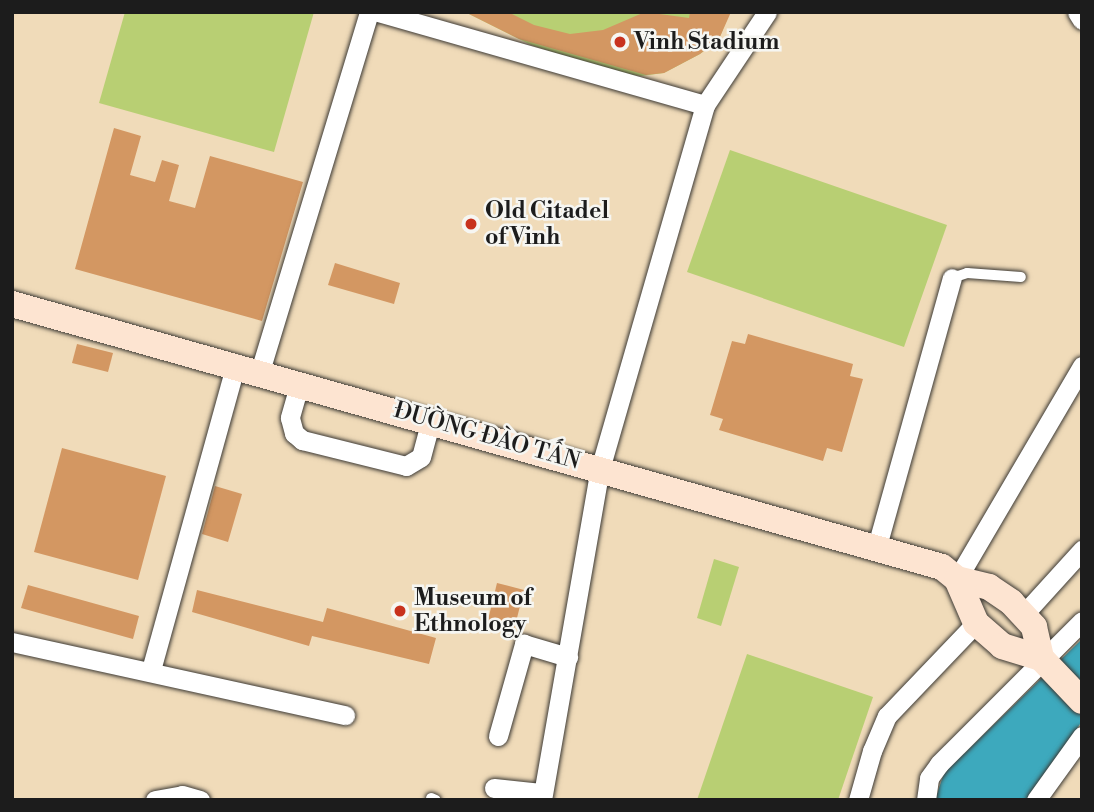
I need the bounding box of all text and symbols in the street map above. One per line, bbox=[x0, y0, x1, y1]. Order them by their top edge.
place label: Vinh Stadium bbox=[634, 28, 779, 56]
marker: Vinh Stadium bbox=[612, 34, 628, 50]
place label: Old Citadel of Vinh bbox=[485, 197, 609, 251]
marker: Old Citadel of Vinh bbox=[463, 216, 479, 232]
street label: ĐƯỜNG ĐÀO TẤN bbox=[391, 396, 583, 476]
place label: Museum of Ethnology bbox=[414, 584, 532, 638]
marker: Museum of Ethnology bbox=[392, 603, 408, 619]

